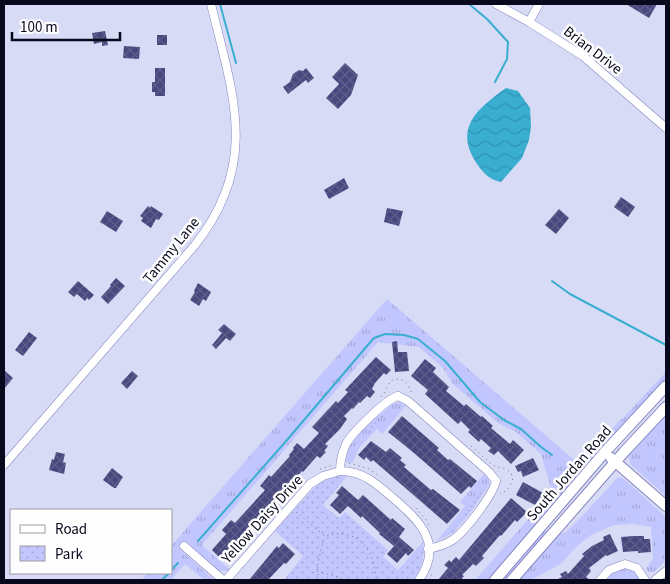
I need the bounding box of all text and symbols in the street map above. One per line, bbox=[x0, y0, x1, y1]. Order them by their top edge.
scale bar bbox=[12, 10, 120, 42]
text: 100 m bbox=[20, 17, 58, 38]
street label: Brian Drive bbox=[559, 21, 627, 80]
street label: Tammy Lane bbox=[138, 213, 205, 288]
street label: South Jordan Road bbox=[522, 421, 617, 526]
street label: Yellow Daisy Drive bbox=[216, 470, 308, 569]
legend bbox=[10, 509, 172, 574]
text: Road bbox=[55, 519, 87, 540]
text: Park bbox=[55, 544, 84, 565]

